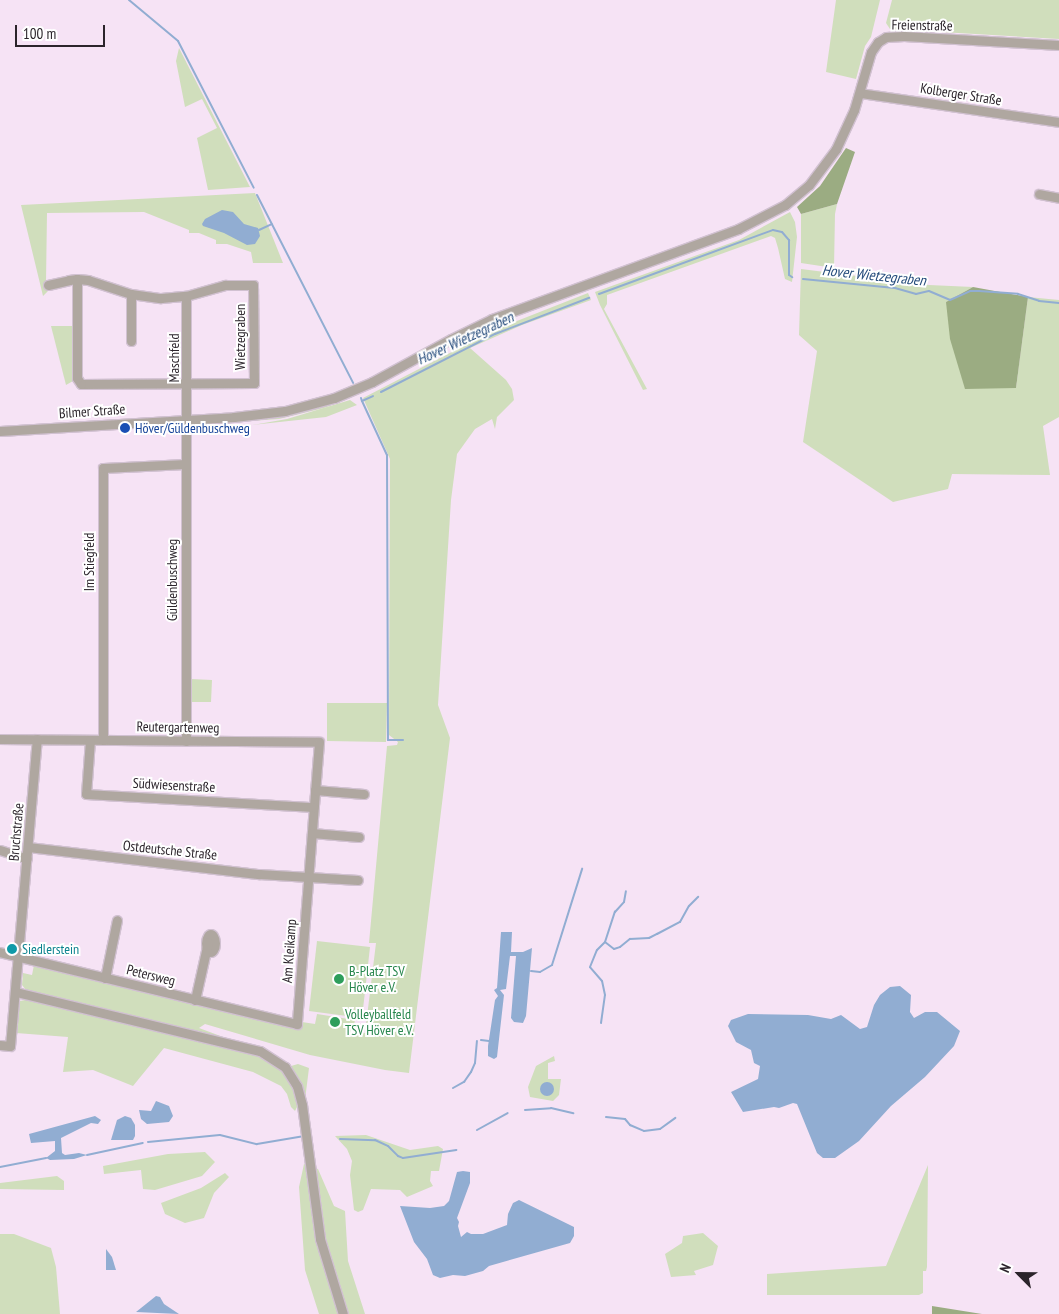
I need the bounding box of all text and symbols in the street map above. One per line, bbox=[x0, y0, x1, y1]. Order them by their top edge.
scale bar bbox=[18, 15, 108, 47]
street label: Freienstraße bbox=[891, 16, 953, 34]
text: 100 m bbox=[23, 24, 56, 43]
street label: Kolberger Straße bbox=[919, 79, 1003, 109]
water label: Hover Wietzegraben bbox=[821, 261, 927, 289]
street label: Wietzegraben bbox=[232, 304, 248, 370]
water label: Hover Wietzegraben bbox=[414, 308, 516, 368]
street label: Maschfeld bbox=[166, 334, 182, 382]
street label: Bilmer Straße bbox=[58, 400, 126, 422]
place label: Höver/Güldenbuschweg bbox=[135, 420, 250, 436]
marker: Höver/Güldenbuschweg bbox=[119, 422, 131, 434]
street label: Im Stiegfeld bbox=[81, 533, 97, 591]
street label: Güldenbuschweg bbox=[164, 539, 180, 621]
street label: Reutergartenweg bbox=[136, 718, 220, 736]
street label: Südwiesenstraße bbox=[132, 774, 216, 796]
street label: Bruchstraße bbox=[5, 802, 27, 862]
street label: Ostdeutsche Straße bbox=[122, 837, 218, 863]
street label: Am Kleikamp bbox=[278, 919, 300, 983]
place label: Siedlerstein bbox=[22, 941, 79, 957]
marker: Siedlerstein bbox=[6, 943, 18, 955]
street label: Petersweg bbox=[125, 961, 177, 989]
place label: B-Platz TSV Höver e.V. bbox=[349, 963, 405, 996]
marker: B-Platz TSV Höver e.V. bbox=[333, 973, 345, 985]
place label: Volleyballfeld TSV Höver e.V. bbox=[345, 1006, 414, 1038]
marker: Volleyballfeld TSV Höver e.V. bbox=[329, 1016, 341, 1028]
north arrow bbox=[994, 1249, 1044, 1299]
text: N bbox=[995, 1261, 1015, 1275]

